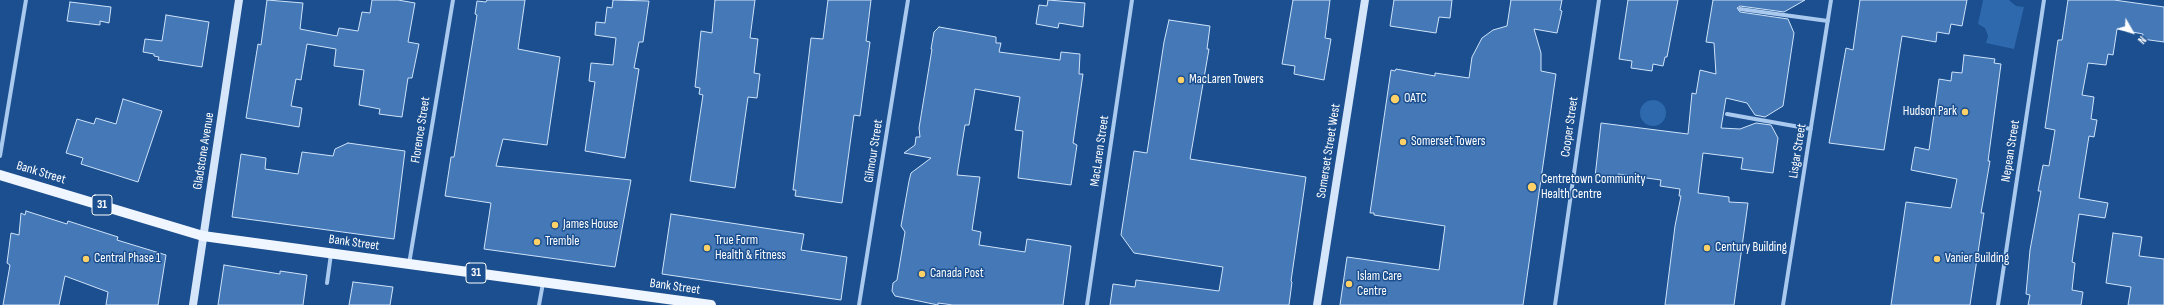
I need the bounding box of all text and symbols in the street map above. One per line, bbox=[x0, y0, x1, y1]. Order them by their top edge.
north arrow bbox=[2112, 12, 2152, 52]
text: N bbox=[2135, 33, 2149, 46]
place label: MacLaren Towers bbox=[1189, 72, 1264, 88]
marker: MacLaren Towers bbox=[1176, 75, 1186, 85]
place label: OATC bbox=[1404, 91, 1427, 107]
marker: OATC bbox=[1389, 93, 1401, 105]
street label: Florence Street bbox=[408, 96, 434, 164]
street label: Cooper Street bbox=[1558, 96, 1582, 158]
street label: Somerset Street West bbox=[1314, 103, 1344, 199]
place label: Hudson Park bbox=[1903, 104, 1957, 120]
marker: Hudson Park bbox=[1960, 107, 1970, 117]
street label: Gladstone Avenue bbox=[190, 111, 218, 191]
street label: MacLaren Street bbox=[1087, 114, 1113, 188]
street label: Gilmour Street bbox=[861, 118, 887, 184]
street label: Nepean Street bbox=[1998, 119, 2024, 183]
street label: Lisgar Street bbox=[1786, 123, 1810, 179]
place label: Somerset Towers bbox=[1411, 134, 1485, 150]
marker: Somerset Towers bbox=[1398, 137, 1408, 147]
street label: Bank Street bbox=[14, 158, 68, 188]
place label: Centretown Community Health Centre bbox=[1541, 172, 1646, 203]
marker: Centretown Community Health Centre bbox=[1526, 181, 1538, 193]
road number: 31 bbox=[92, 195, 112, 215]
place label: James House bbox=[563, 217, 618, 233]
marker: James House bbox=[550, 220, 560, 230]
street label: Bank Street bbox=[328, 232, 380, 254]
place label: True Form Health & Fitness bbox=[715, 233, 786, 264]
place label: Tremble bbox=[545, 234, 579, 250]
marker: Tremble bbox=[532, 237, 542, 247]
place label: Century Building bbox=[1715, 240, 1787, 256]
marker: True Form Health & Fitness bbox=[702, 243, 712, 253]
marker: Century Building bbox=[1702, 243, 1712, 253]
place label: Central Phase 1 bbox=[94, 251, 161, 267]
place label: Vanier Building bbox=[1945, 251, 2009, 267]
marker: Central Phase 1 bbox=[81, 254, 91, 264]
marker: Vanier Building bbox=[1932, 254, 1942, 264]
road number: 31 bbox=[466, 263, 486, 283]
place label: Canada Post bbox=[930, 266, 984, 282]
marker: Canada Post bbox=[917, 269, 927, 279]
place label: Islam Care Centre bbox=[1357, 269, 1402, 300]
street label: Bank Street bbox=[649, 276, 701, 298]
marker: Islam Care Centre bbox=[1344, 279, 1354, 289]

